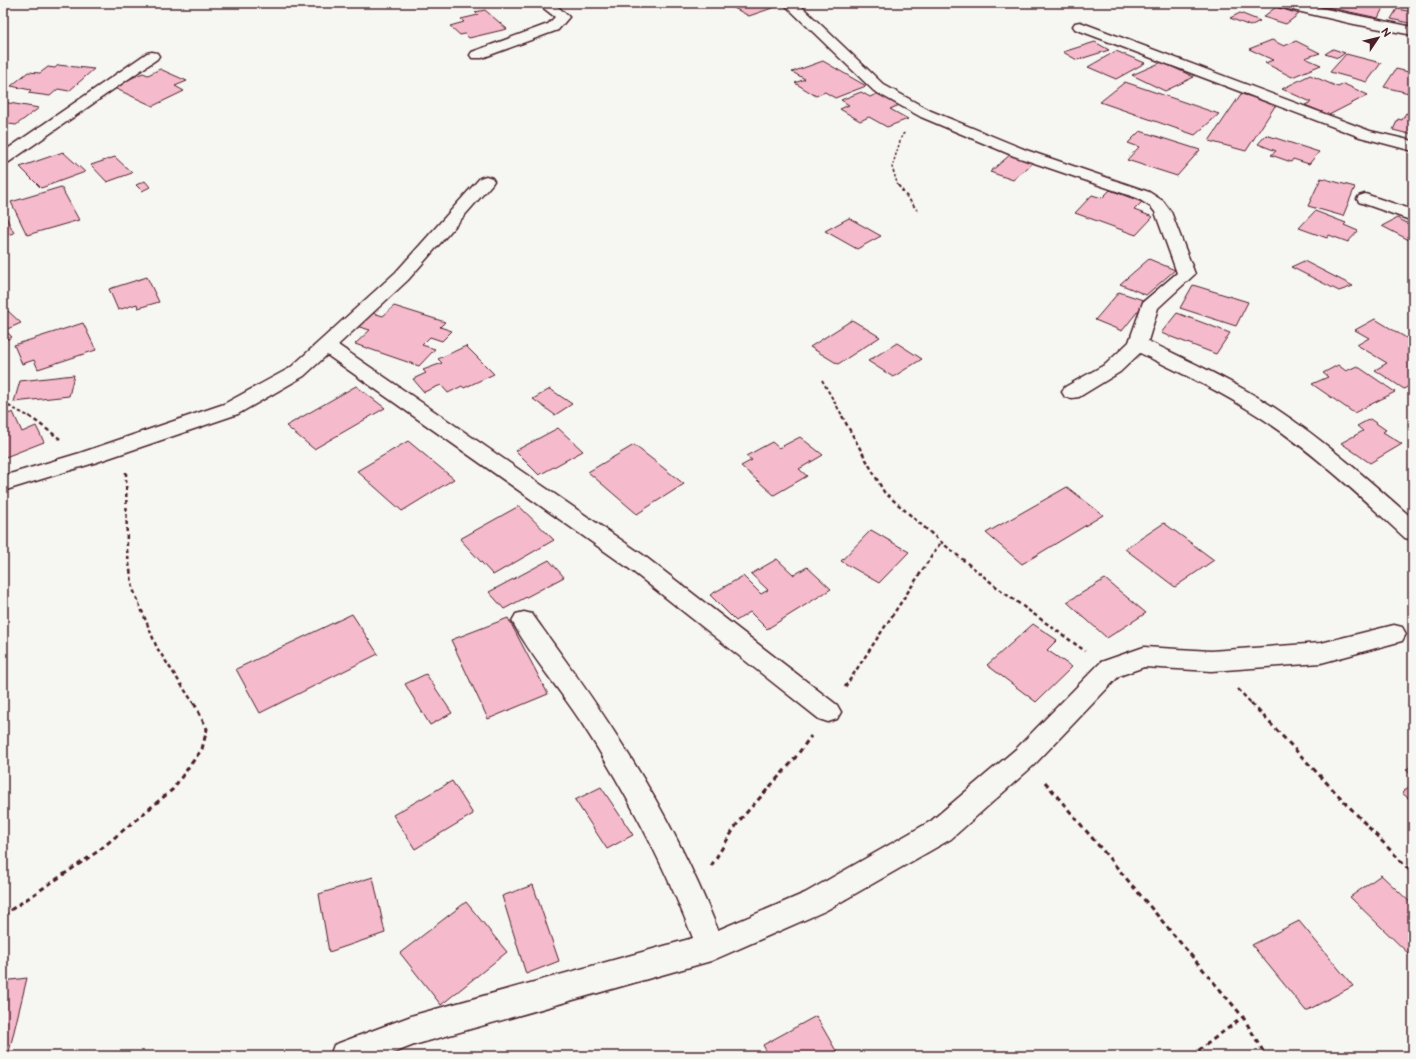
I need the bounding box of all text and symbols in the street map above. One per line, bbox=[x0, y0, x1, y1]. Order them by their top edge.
north arrow bbox=[1358, 18, 1398, 58]
text: N bbox=[1378, 25, 1393, 40]

